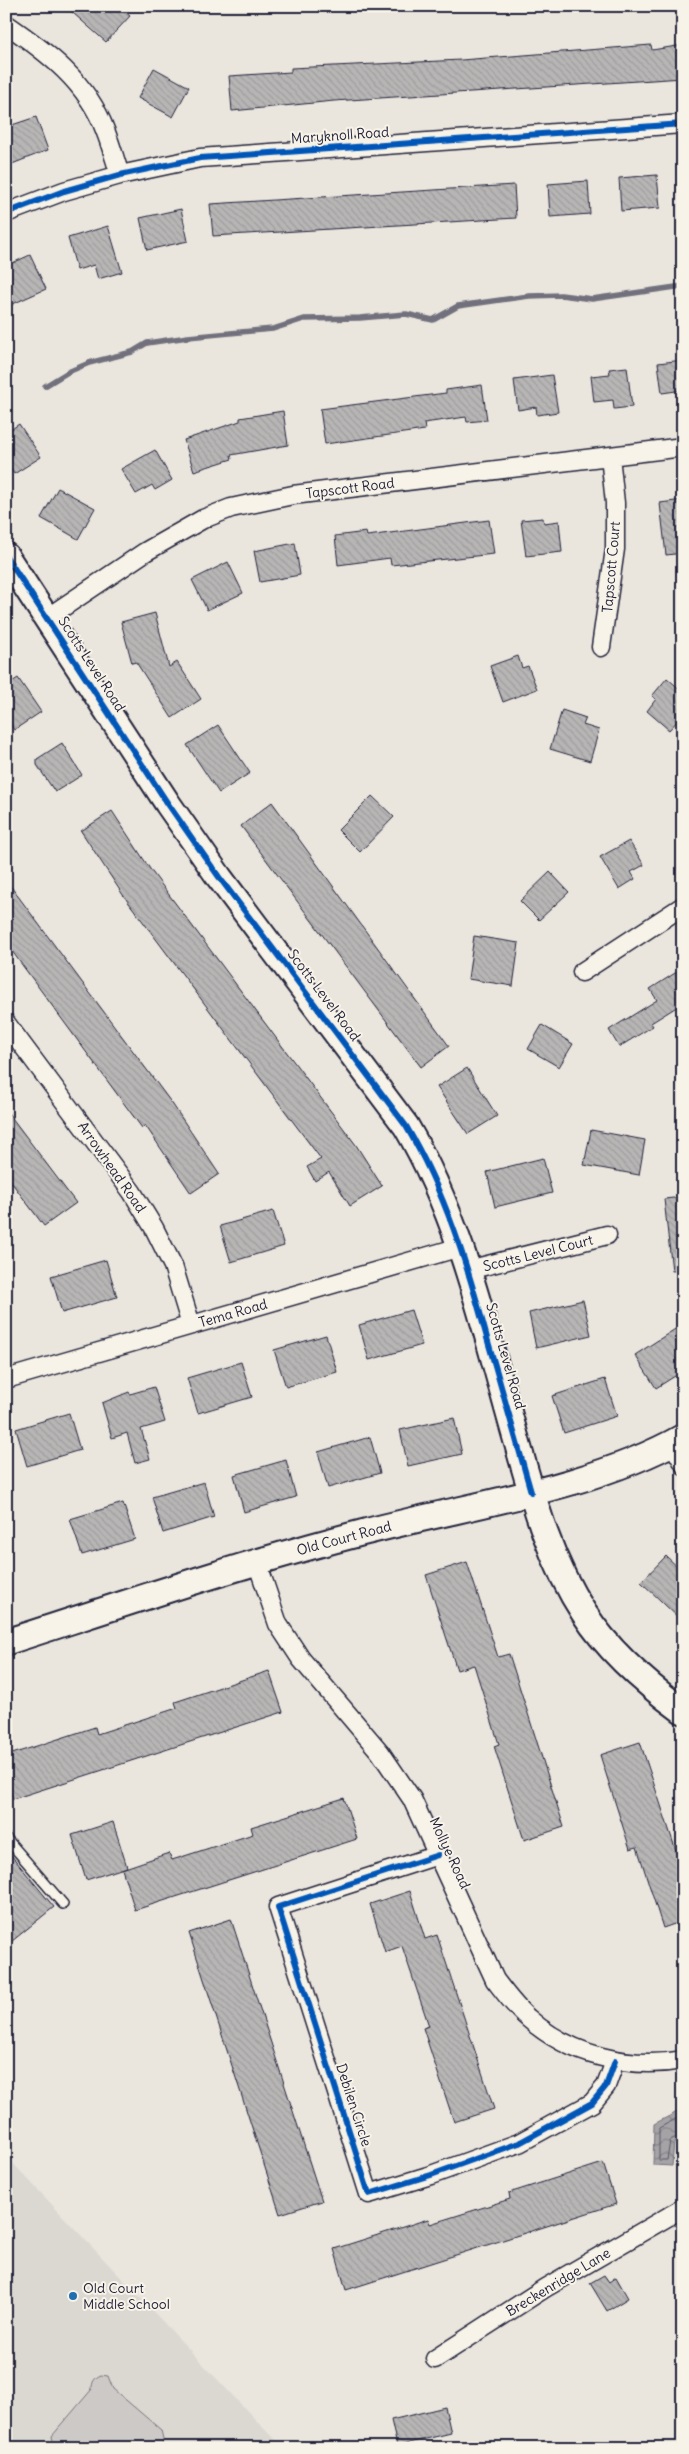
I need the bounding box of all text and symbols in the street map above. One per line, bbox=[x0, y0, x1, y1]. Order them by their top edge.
street label: Maryknoll Road bbox=[290, 123, 390, 147]
street label: Tapscott Road bbox=[305, 474, 395, 502]
street label: Tapscott Court bbox=[598, 520, 624, 614]
street label: Scotts Level Road bbox=[54, 613, 130, 715]
street label: Scotts Level Road bbox=[284, 946, 364, 1044]
street label: Arrowhead Road bbox=[74, 1118, 150, 1216]
street label: Scotts Level Court bbox=[481, 1231, 595, 1275]
street label: Tema Road bbox=[197, 1295, 269, 1331]
street label: Scotts Level Road bbox=[482, 1301, 530, 1411]
street label: Old Court Road bbox=[295, 1517, 393, 1559]
street label: Mollye Road bbox=[426, 1814, 474, 1892]
street label: Debilen Circle bbox=[332, 2061, 376, 2149]
street label: Breckenridge Lane bbox=[502, 2244, 614, 2320]
place label: Old Court Middle School bbox=[83, 2279, 170, 2313]
marker: Old Court Middle School bbox=[67, 2290, 79, 2302]

